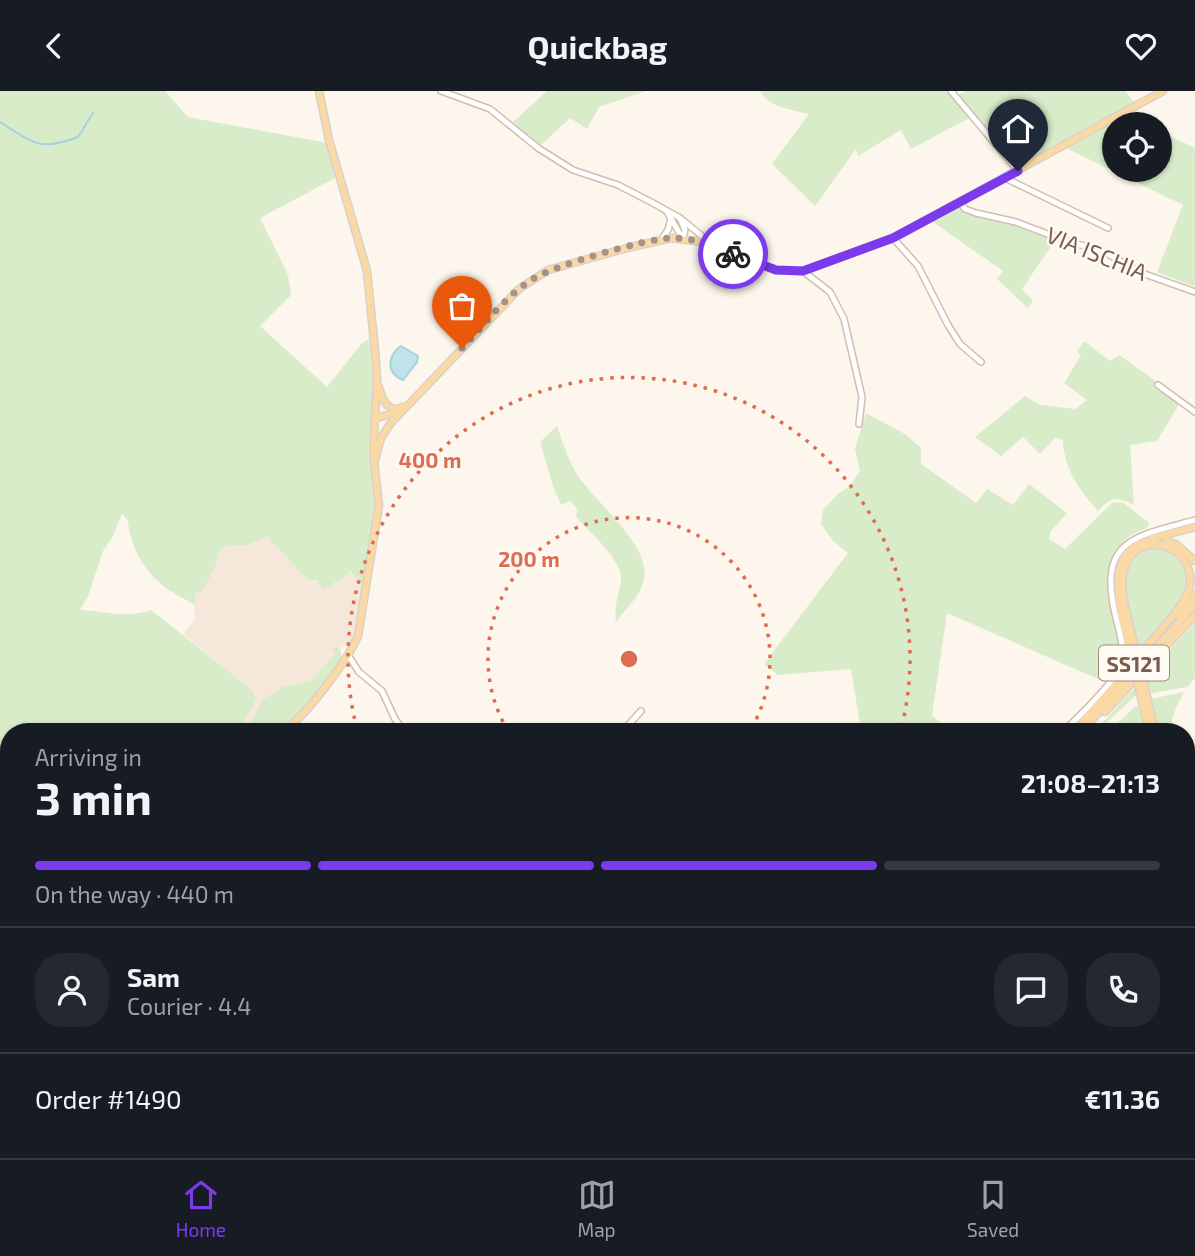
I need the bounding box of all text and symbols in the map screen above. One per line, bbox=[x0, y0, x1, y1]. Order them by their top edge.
icon: back bbox=[35, 27, 73, 65]
text: Quickbag bbox=[528, 27, 667, 65]
icon: heart bbox=[1122, 27, 1160, 65]
pin bbox=[988, 99, 1048, 171]
icon: home bbox=[999, 110, 1037, 148]
map controls bbox=[1102, 112, 1172, 182]
button: locate bbox=[1102, 112, 1172, 182]
courier bbox=[698, 219, 768, 289]
street label: VIA ISCHIA bbox=[1042, 220, 1152, 286]
icon: bike bbox=[714, 235, 752, 273]
pin bbox=[432, 276, 492, 348]
icon: bag bbox=[443, 287, 481, 325]
text: 400 m bbox=[399, 447, 461, 472]
text: 200 m bbox=[498, 546, 560, 571]
road number: SS121 bbox=[1099, 645, 1169, 681]
centre of rings bbox=[617, 647, 641, 671]
text: Arriving in bbox=[35, 743, 142, 771]
text: 21:08–21:13 bbox=[1021, 767, 1160, 798]
text: 3 min bbox=[35, 769, 152, 824]
text: On the way · 440 m bbox=[35, 880, 234, 908]
button: person bbox=[35, 953, 109, 1027]
button: chat bbox=[994, 953, 1068, 1027]
button: phone bbox=[1086, 953, 1160, 1027]
text: Sam bbox=[127, 961, 180, 992]
text: Courier · 4.4 bbox=[127, 992, 251, 1020]
text: Order #1490 bbox=[35, 1083, 182, 1114]
text: €11.36 bbox=[1084, 1083, 1160, 1114]
tab: Home bbox=[176, 1176, 226, 1241]
tab: Map bbox=[578, 1176, 616, 1241]
tab: Saved bbox=[967, 1176, 1019, 1241]

